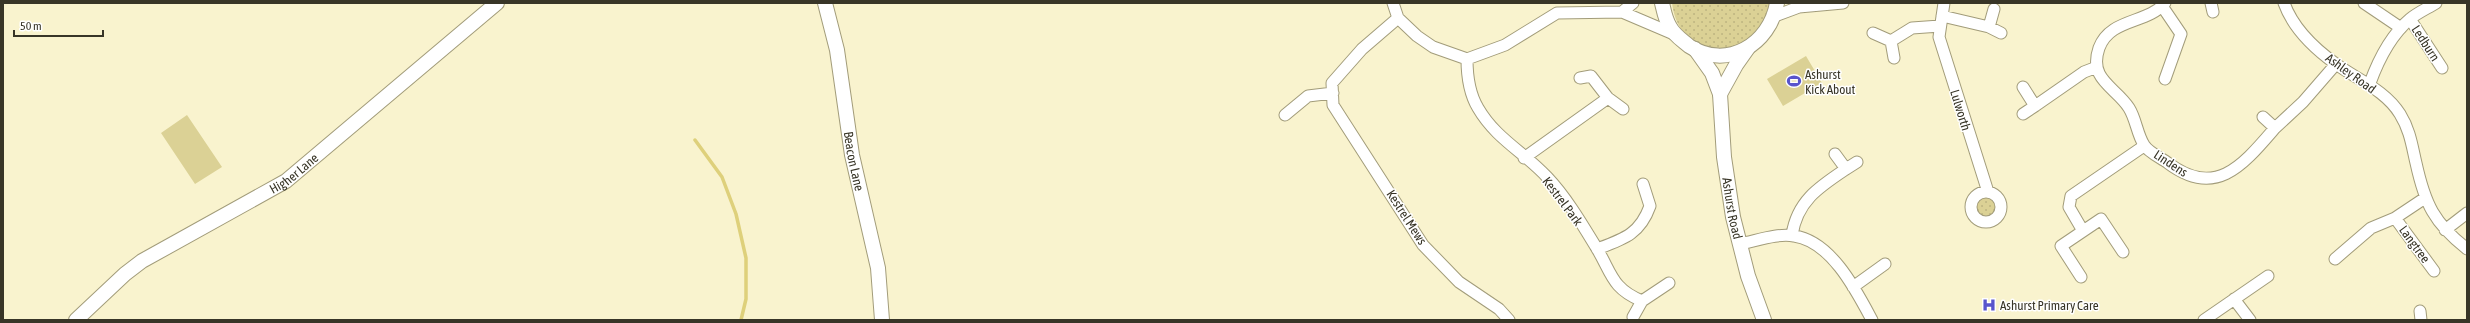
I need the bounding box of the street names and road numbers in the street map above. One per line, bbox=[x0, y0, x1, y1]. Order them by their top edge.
street label: Ledburn bbox=[2408, 23, 2443, 64]
street label: Ashley Road bbox=[2323, 50, 2379, 97]
street label: Lulworth bbox=[1947, 88, 1974, 132]
street label: Beacon Lane bbox=[841, 130, 867, 193]
street label: Lindens bbox=[2151, 147, 2191, 180]
street label: Higher Lane bbox=[267, 150, 321, 197]
street label: Kestrel Park bbox=[1539, 174, 1586, 229]
street label: Ashurst Road bbox=[1719, 177, 1745, 241]
street label: Kestrel Mews bbox=[1383, 187, 1430, 248]
street label: Langtree bbox=[2396, 223, 2433, 266]

